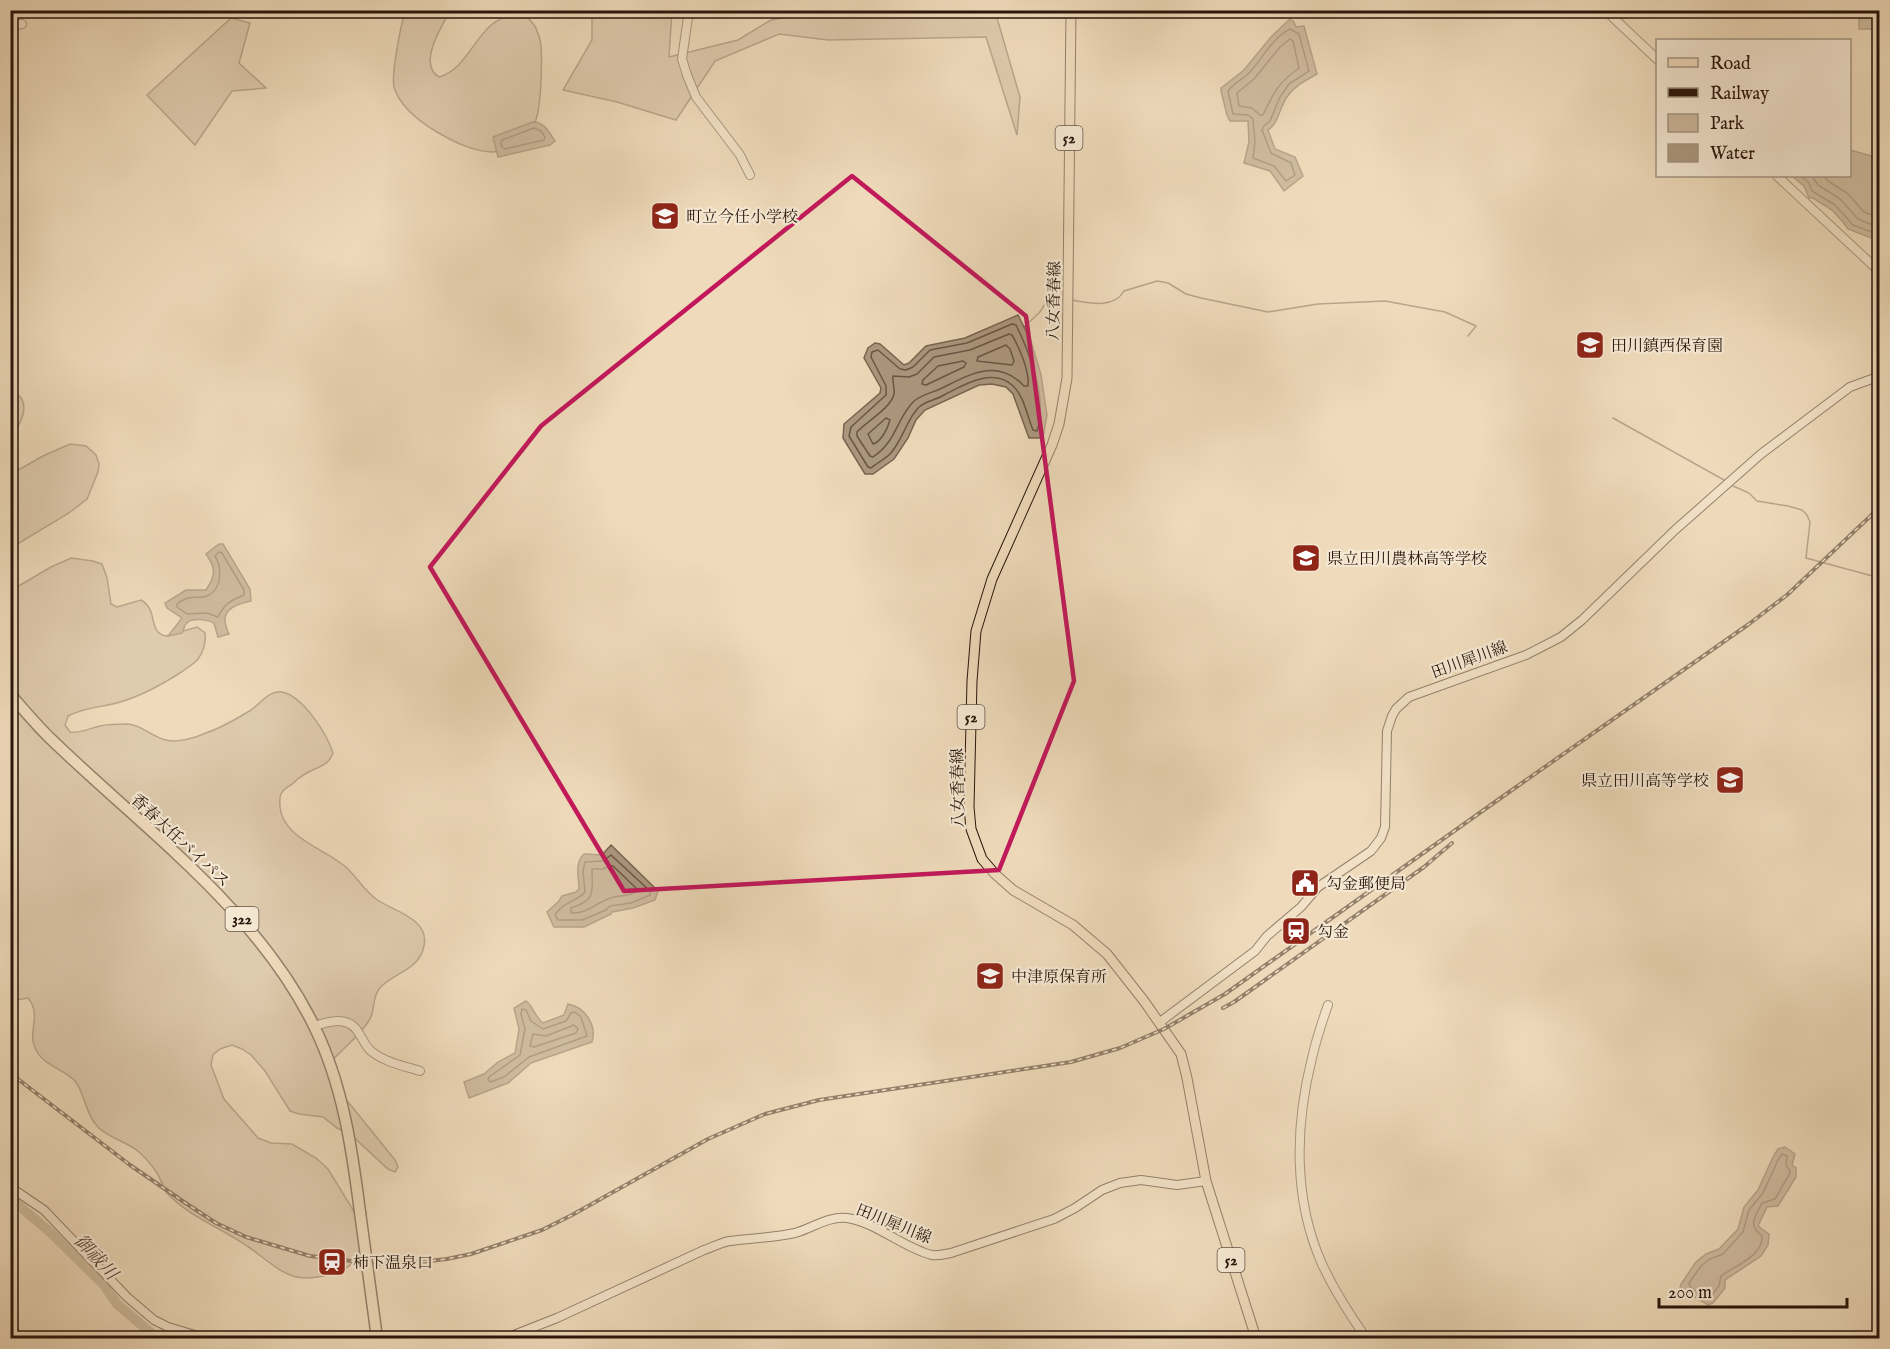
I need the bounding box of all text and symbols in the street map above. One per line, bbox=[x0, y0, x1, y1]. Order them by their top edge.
legend bbox=[1656, 39, 1851, 177]
text: Road bbox=[1710, 53, 1751, 76]
text: Railway bbox=[1710, 83, 1769, 106]
text: Park bbox=[1710, 113, 1745, 136]
road number: 52 bbox=[1056, 126, 1082, 150]
text: Water bbox=[1710, 143, 1755, 166]
school or university icon: 町立今任小学校 bbox=[649, 200, 681, 232]
place label: 町立今任小学校 bbox=[686, 208, 798, 228]
street label: 八女香春線 bbox=[1044, 261, 1066, 341]
school or university icon: 田川鎮西保育園 bbox=[1574, 329, 1606, 361]
place label: 田川鎮西保育園 bbox=[1611, 337, 1723, 357]
school or university icon: 県立田川農林高等学校 bbox=[1290, 542, 1322, 574]
place label: 県立田川農林高等学校 bbox=[1327, 550, 1487, 570]
street label: 田川犀川線 bbox=[1429, 638, 1511, 684]
road number: 52 bbox=[958, 705, 984, 729]
street label: 八女香春線 bbox=[948, 748, 970, 828]
school or university icon: 県立田川高等学校 bbox=[1714, 764, 1746, 796]
place label: 県立田川高等学校 bbox=[1581, 772, 1709, 792]
street label: 香春大任バイパス bbox=[126, 791, 233, 892]
public building icon: 勾金郵便局 bbox=[1289, 867, 1321, 899]
place label: 勾金郵便局 bbox=[1326, 875, 1406, 895]
road number: 322 bbox=[226, 907, 258, 931]
station icon: 勾金 bbox=[1280, 915, 1312, 947]
place label: 勾金 bbox=[1317, 923, 1349, 943]
school or university icon: 中津原保育所 bbox=[974, 960, 1006, 992]
place label: 中津原保育所 bbox=[1011, 968, 1107, 988]
street label: 田川犀川線 bbox=[852, 1201, 934, 1249]
water label: 御祓川 bbox=[68, 1230, 123, 1287]
station icon: 柿下温泉口 bbox=[316, 1246, 348, 1278]
road number: 52 bbox=[1218, 1248, 1244, 1272]
place label: 柿下温泉口 bbox=[353, 1254, 433, 1274]
scale bar bbox=[1659, 1271, 1846, 1309]
text: 200 m bbox=[1668, 1282, 1712, 1305]

